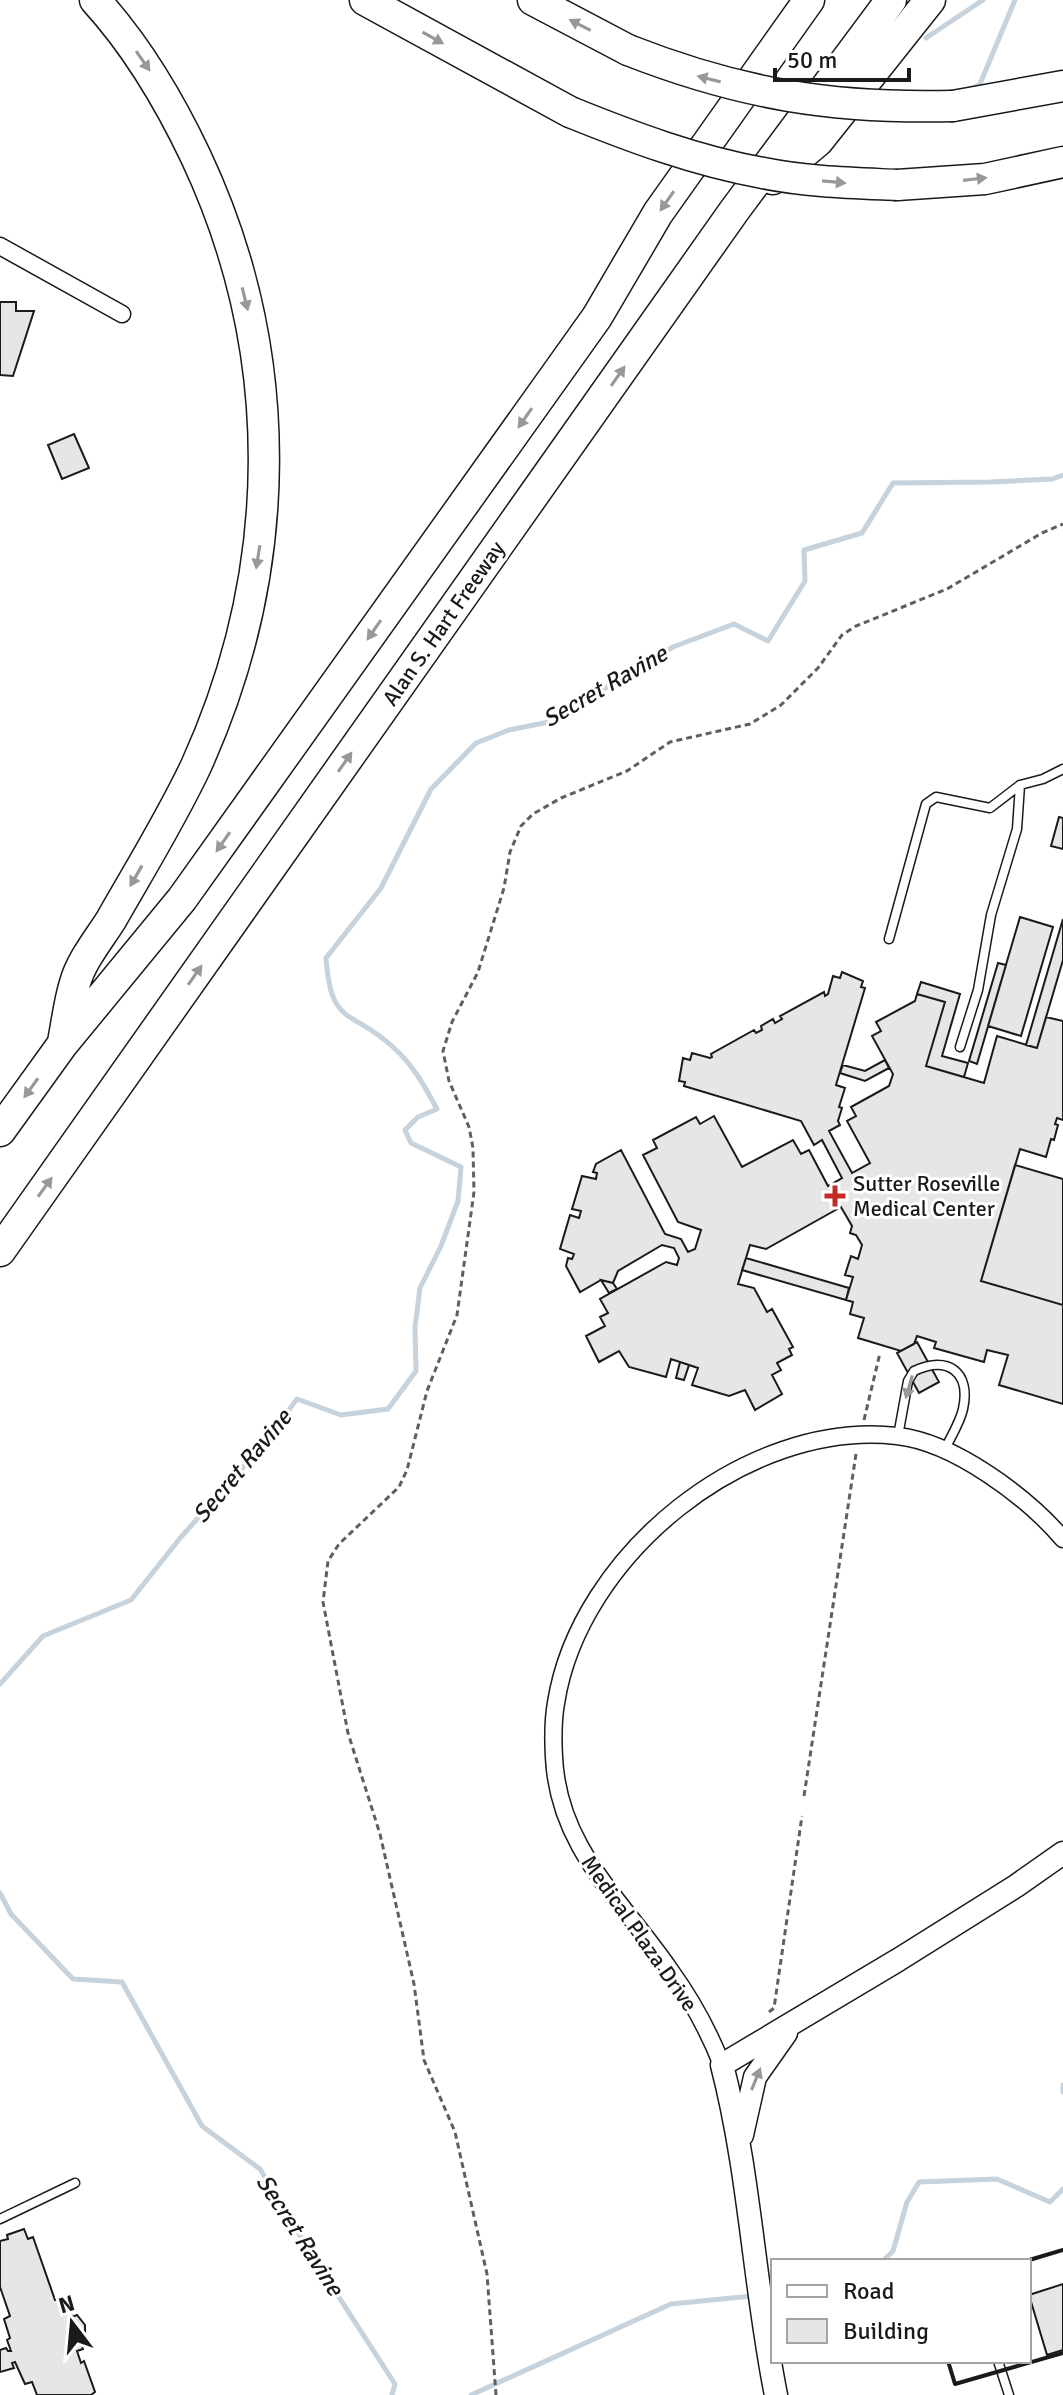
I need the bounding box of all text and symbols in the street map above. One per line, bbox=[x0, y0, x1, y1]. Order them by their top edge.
one-way arrow bbox=[569, 19, 592, 32]
one-way arrow bbox=[422, 31, 445, 44]
scale bar bbox=[775, 32, 909, 82]
text: 50 m bbox=[787, 45, 837, 75]
one-way arrow bbox=[135, 51, 150, 72]
one-way arrow bbox=[697, 72, 722, 84]
one-way arrow bbox=[963, 173, 988, 186]
one-way arrow bbox=[821, 175, 846, 188]
one-way arrow bbox=[660, 190, 675, 211]
one-way arrow bbox=[240, 286, 252, 311]
one-way arrow bbox=[610, 365, 625, 386]
one-way arrow bbox=[518, 408, 533, 429]
street label: Alan S. Hart Freeway bbox=[376, 535, 511, 711]
one-way arrow bbox=[251, 544, 263, 569]
one-way arrow bbox=[366, 619, 382, 641]
water label: Secret Ravine bbox=[537, 638, 674, 734]
one-way arrow bbox=[337, 752, 352, 773]
one-way arrow bbox=[216, 831, 231, 852]
one-way arrow bbox=[129, 865, 143, 887]
one-way arrow bbox=[187, 964, 202, 985]
one-way arrow bbox=[23, 1077, 39, 1099]
place label: Sutter Roseville Medical Center bbox=[853, 1170, 1000, 1222]
one-way arrow bbox=[37, 1177, 53, 1198]
marker: Sutter Roseville Medical Center bbox=[824, 1185, 846, 1207]
one-way arrow bbox=[902, 1375, 914, 1400]
water label: Secret Ravine bbox=[186, 1402, 299, 1529]
street label: Medical Plaza Drive bbox=[576, 1850, 704, 2017]
one-way arrow bbox=[750, 2067, 763, 2091]
water label: Secret Ravine bbox=[250, 2169, 351, 2302]
legend bbox=[771, 2259, 1031, 2363]
text: Road bbox=[843, 2276, 894, 2306]
north arrow bbox=[32, 2283, 112, 2363]
text: N bbox=[56, 2289, 78, 2319]
text: Building bbox=[843, 2316, 929, 2346]

